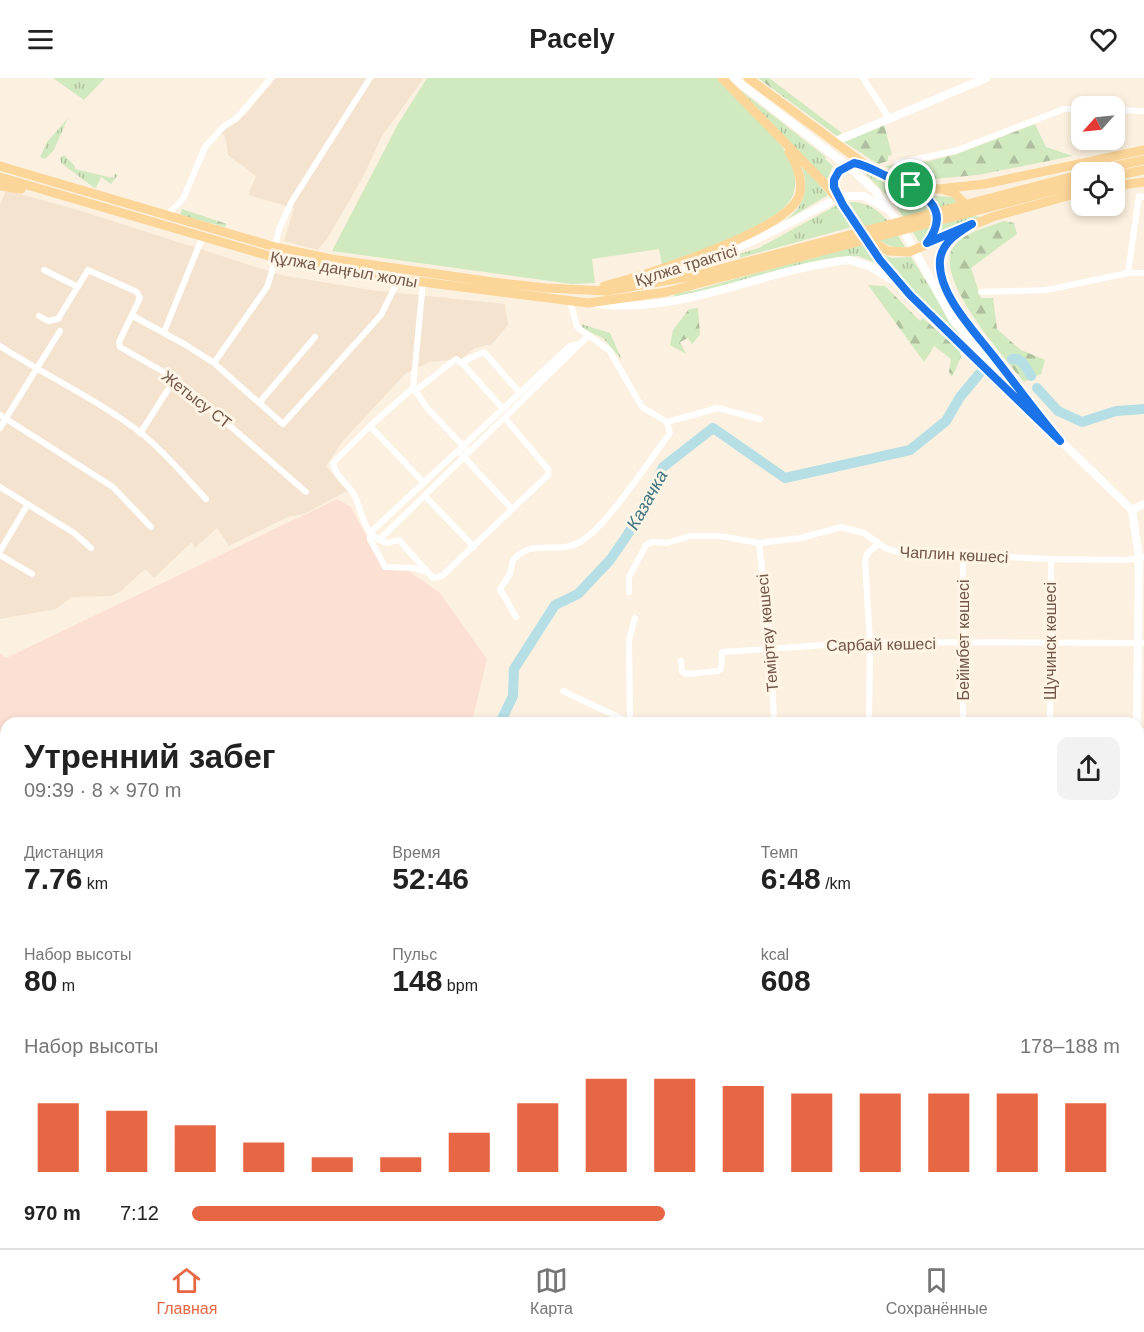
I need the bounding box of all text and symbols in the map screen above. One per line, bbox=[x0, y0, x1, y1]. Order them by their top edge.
icon: menu bbox=[24, 23, 57, 56]
icon: heart bbox=[1087, 23, 1120, 56]
text: Pacely bbox=[529, 24, 615, 54]
north arrow bbox=[1071, 96, 1125, 150]
map controls bbox=[1071, 96, 1125, 216]
pin bbox=[885, 159, 936, 210]
button: locate bbox=[1071, 162, 1125, 216]
icon: arrive bbox=[894, 168, 927, 201]
street label: Құлжа трактісі bbox=[633, 242, 739, 289]
street label: Құлжа даңғыл жолы bbox=[269, 248, 419, 291]
street label: Жетысу СТ bbox=[159, 367, 235, 432]
water label: Казачка bbox=[622, 467, 672, 533]
street label: Чаплин көшесі bbox=[899, 543, 1009, 566]
street label: Теміртау көшесі bbox=[754, 573, 781, 693]
street label: Бейімбет көшесі bbox=[955, 579, 972, 701]
street label: Щучинск көшесі bbox=[1042, 582, 1059, 700]
street label: Сарбай көшесі bbox=[826, 635, 936, 654]
button: share bbox=[1057, 737, 1120, 800]
text: Утренний забег bbox=[24, 738, 276, 775]
text: 09:39 · 8 × 970 m bbox=[24, 779, 181, 801]
text: Дистанция bbox=[24, 844, 103, 861]
text: Время bbox=[392, 844, 440, 861]
text: Темп bbox=[761, 844, 798, 861]
text: 7.76 bbox=[24, 862, 82, 895]
text: 52:46 bbox=[392, 862, 469, 895]
text: 6:48 bbox=[761, 862, 821, 895]
text: km bbox=[82, 875, 108, 892]
text: /km bbox=[821, 875, 851, 892]
text: Набор высоты bbox=[24, 946, 131, 963]
text: Пульс bbox=[392, 946, 437, 963]
text: kcal bbox=[761, 946, 789, 963]
text: 80 bbox=[24, 964, 57, 997]
text: 148 bbox=[392, 964, 442, 997]
text: 608 bbox=[761, 964, 811, 997]
text: m bbox=[57, 977, 75, 994]
text: bpm bbox=[442, 977, 478, 994]
text: Набор высоты bbox=[24, 1035, 158, 1057]
text: 178–188 m bbox=[1020, 1035, 1120, 1057]
text: 970 m bbox=[24, 1202, 81, 1224]
text: 7:12 bbox=[120, 1202, 159, 1224]
tab: Главная bbox=[156, 1264, 217, 1318]
tab: Карта bbox=[530, 1264, 573, 1318]
tab: Сохранённые bbox=[886, 1264, 988, 1318]

